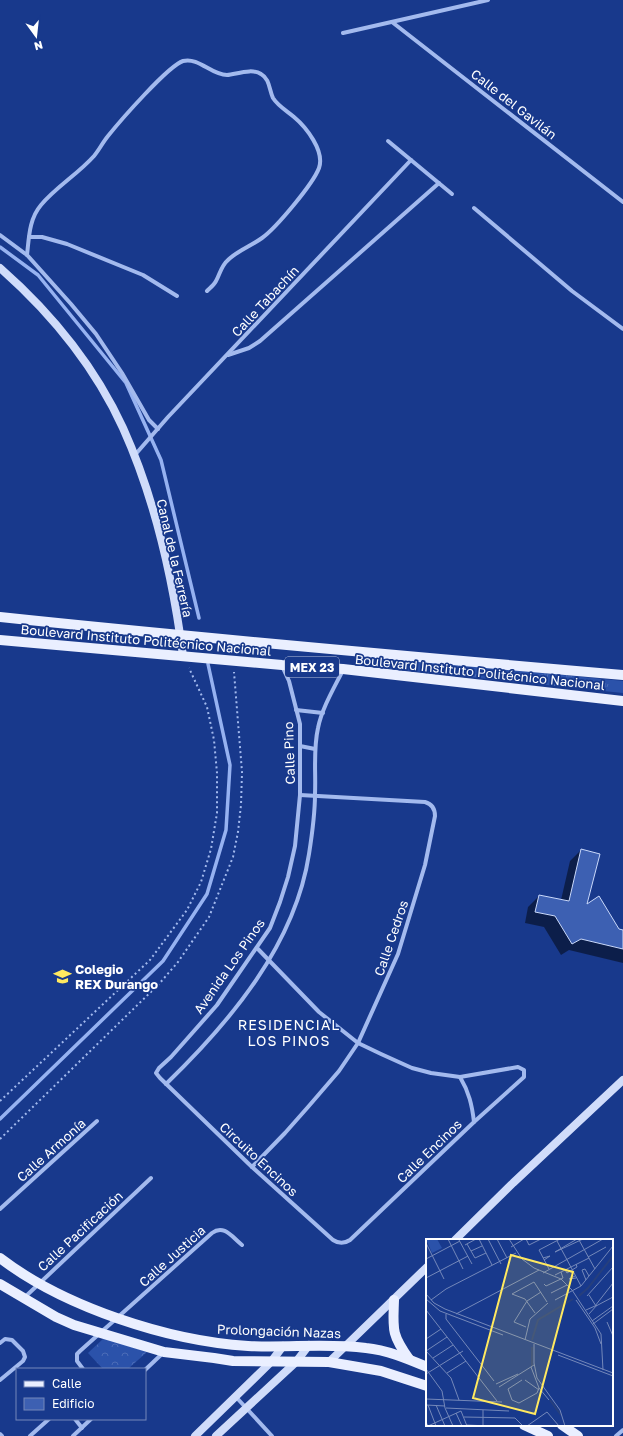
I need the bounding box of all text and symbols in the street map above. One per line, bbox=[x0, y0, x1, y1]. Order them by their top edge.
north arrow bbox=[16, 16, 56, 56]
text: N bbox=[33, 39, 44, 54]
street label: Calle del Gavilán bbox=[468, 65, 560, 143]
street label: Calle Tabachín bbox=[228, 262, 302, 340]
street label: Canal de la Ferrería bbox=[154, 497, 196, 619]
street label: Boulevard Instituto Politécnico Nacional bbox=[20, 621, 272, 659]
street label: Boulevard Instituto Politécnico Nacional bbox=[354, 651, 606, 693]
road number: MEX 23 bbox=[285, 657, 339, 677]
street label: Calle Pino bbox=[280, 721, 298, 785]
street label: Calle Cedros bbox=[371, 898, 411, 978]
street label: Avenida Los Pinos bbox=[190, 915, 268, 1017]
place label: Colegio REX Durango bbox=[75, 961, 158, 992]
school or university icon: Colegio REX Durango bbox=[52, 966, 72, 986]
district label: RESIDENCIAL LOS PINOS bbox=[238, 1016, 340, 1049]
street label: Calle Armonía bbox=[13, 1115, 89, 1185]
street label: Calle Encinos bbox=[393, 1116, 465, 1186]
street label: Circuito Encinos bbox=[217, 1119, 302, 1199]
street label: Calle Pacificación bbox=[34, 1187, 126, 1275]
street label: Calle Justicia bbox=[136, 1222, 208, 1290]
inset map bbox=[426, 1239, 613, 1426]
street label: Prolongación Nazas bbox=[217, 1321, 341, 1341]
legend bbox=[16, 1368, 146, 1420]
text: Calle bbox=[52, 1376, 82, 1391]
text: Edificio bbox=[52, 1396, 94, 1411]

